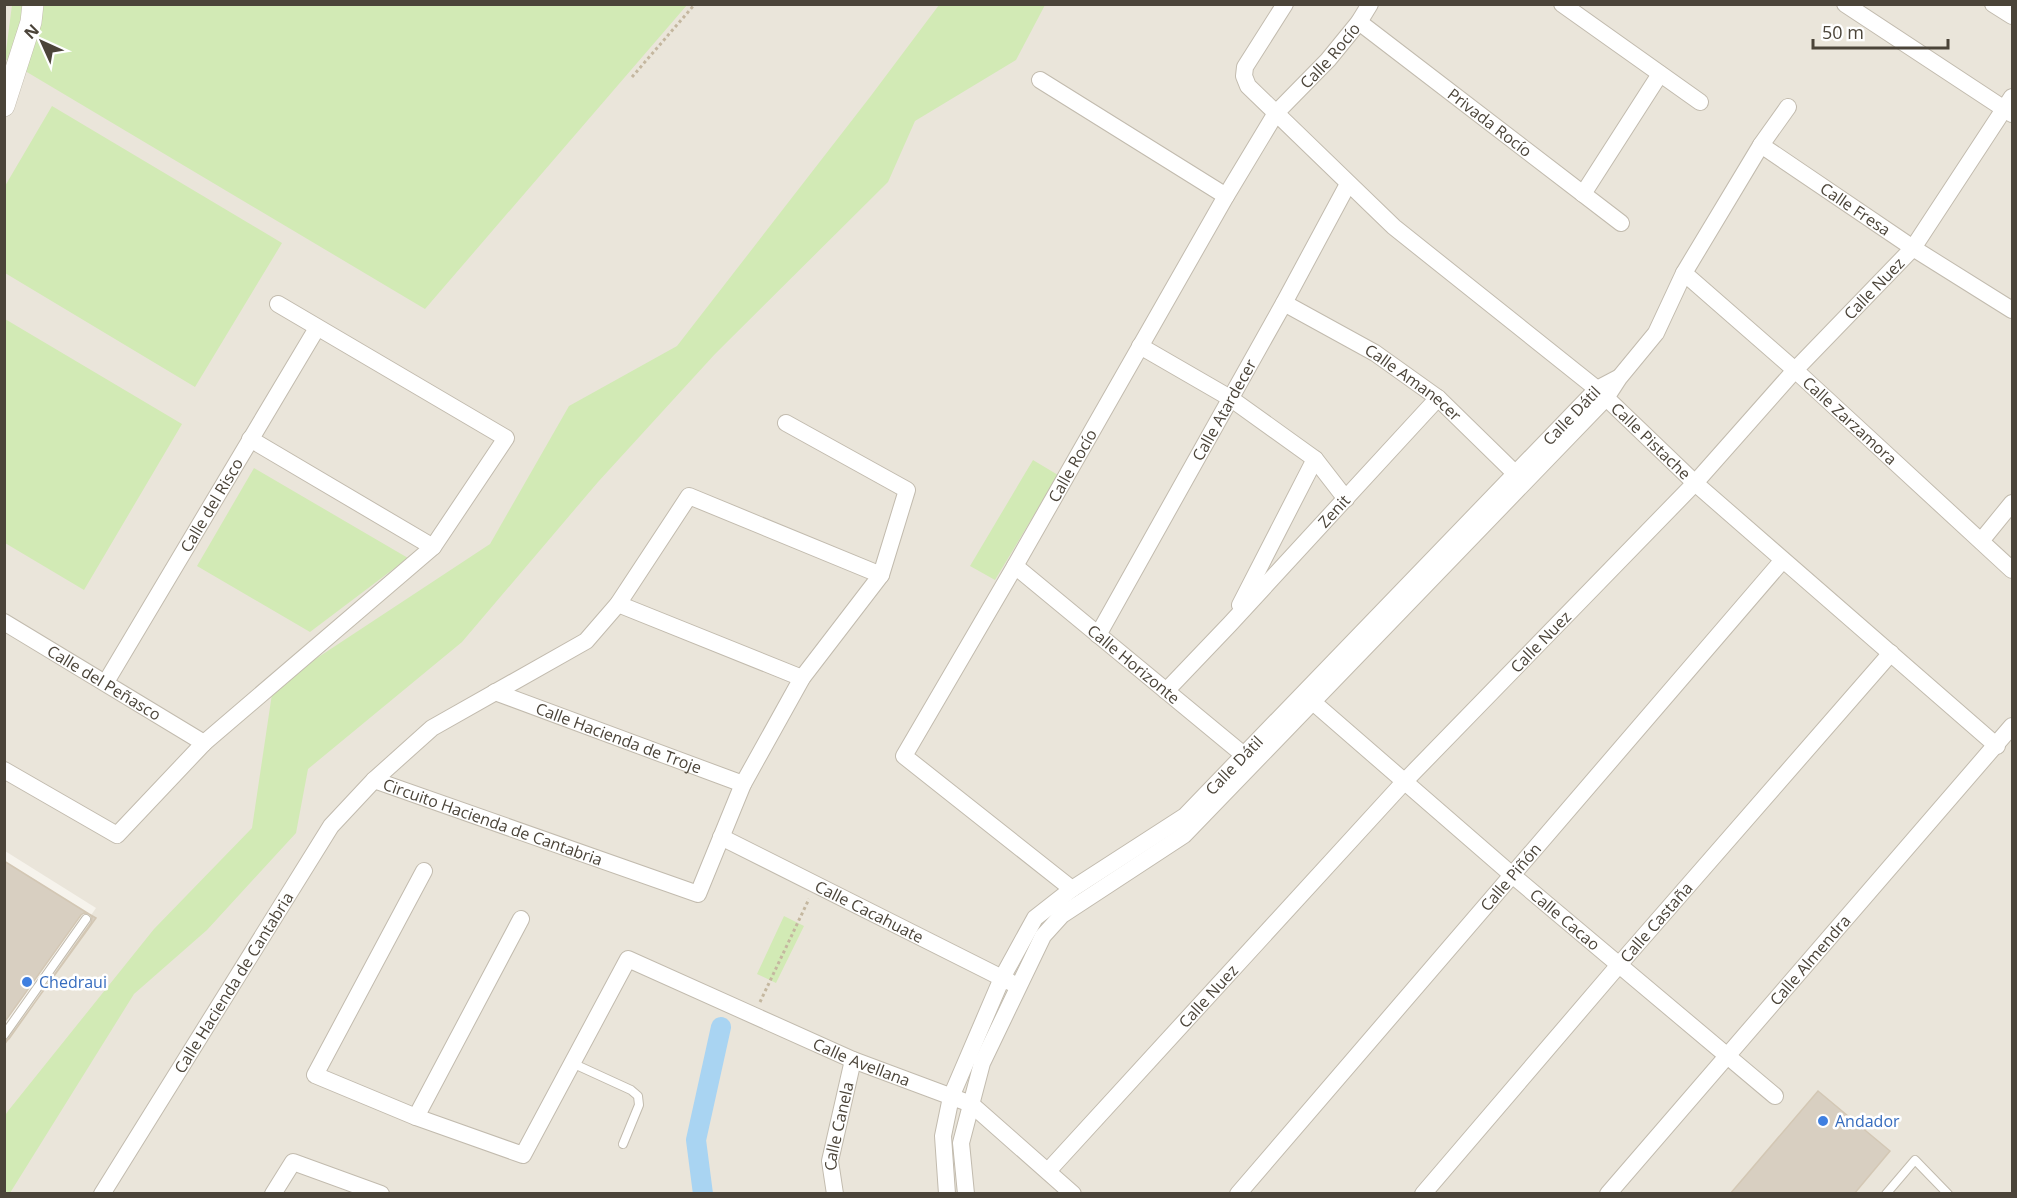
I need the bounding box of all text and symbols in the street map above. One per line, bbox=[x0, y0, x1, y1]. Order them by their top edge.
north arrow bbox=[12, 12, 72, 72]
scale bar bbox=[1813, 12, 1948, 50]
street label: Calle Rocío bbox=[1295, 18, 1365, 93]
text: N bbox=[19, 19, 44, 44]
text: 50 m bbox=[1822, 20, 1864, 44]
street label: Privada Rocío bbox=[1443, 83, 1537, 162]
street label: Calle Fresa bbox=[1816, 177, 1895, 241]
street label: Calle Nuez bbox=[1839, 252, 1909, 324]
street label: Calle Amanecer bbox=[1361, 339, 1467, 426]
street label: Calle Atardecer bbox=[1187, 355, 1262, 465]
street label: Calle Zarzamora bbox=[1798, 371, 1902, 470]
street label: Calle Dátil bbox=[1538, 381, 1605, 450]
street label: Calle Pistache bbox=[1606, 397, 1696, 484]
street label: Calle Rocío bbox=[1043, 425, 1102, 506]
street label: Calle del Risco bbox=[175, 454, 248, 556]
street label: Zenit bbox=[1313, 490, 1355, 532]
street label: Calle Nuez bbox=[1505, 606, 1576, 678]
street label: Calle Horizonte bbox=[1083, 619, 1185, 709]
street label: Calle del Peñasco bbox=[43, 640, 165, 725]
street label: Calle Hacienda de Troje bbox=[533, 697, 705, 779]
street label: Calle Dátil bbox=[1200, 731, 1268, 800]
street label: Circuito Hacienda de Cantabria bbox=[380, 773, 606, 871]
street label: Calle Piñón bbox=[1475, 838, 1546, 916]
street label: Calle Cacahuate bbox=[811, 875, 927, 948]
street label: Calle Castaña bbox=[1615, 877, 1697, 967]
street label: Calle Cacao bbox=[1525, 883, 1605, 955]
street label: Calle Hacienda de Cantabria bbox=[169, 888, 298, 1077]
street label: Calle Almendra bbox=[1765, 910, 1855, 1010]
street label: Calle Nuez bbox=[1173, 960, 1243, 1033]
place label: Chedraui bbox=[39, 971, 107, 993]
marker: Chedraui bbox=[20, 975, 34, 989]
street label: Calle Avellana bbox=[810, 1032, 913, 1091]
street label: Calle Canela bbox=[819, 1080, 859, 1172]
place label: Andador bbox=[1835, 1110, 1900, 1132]
marker: Andador bbox=[1816, 1114, 1830, 1128]

